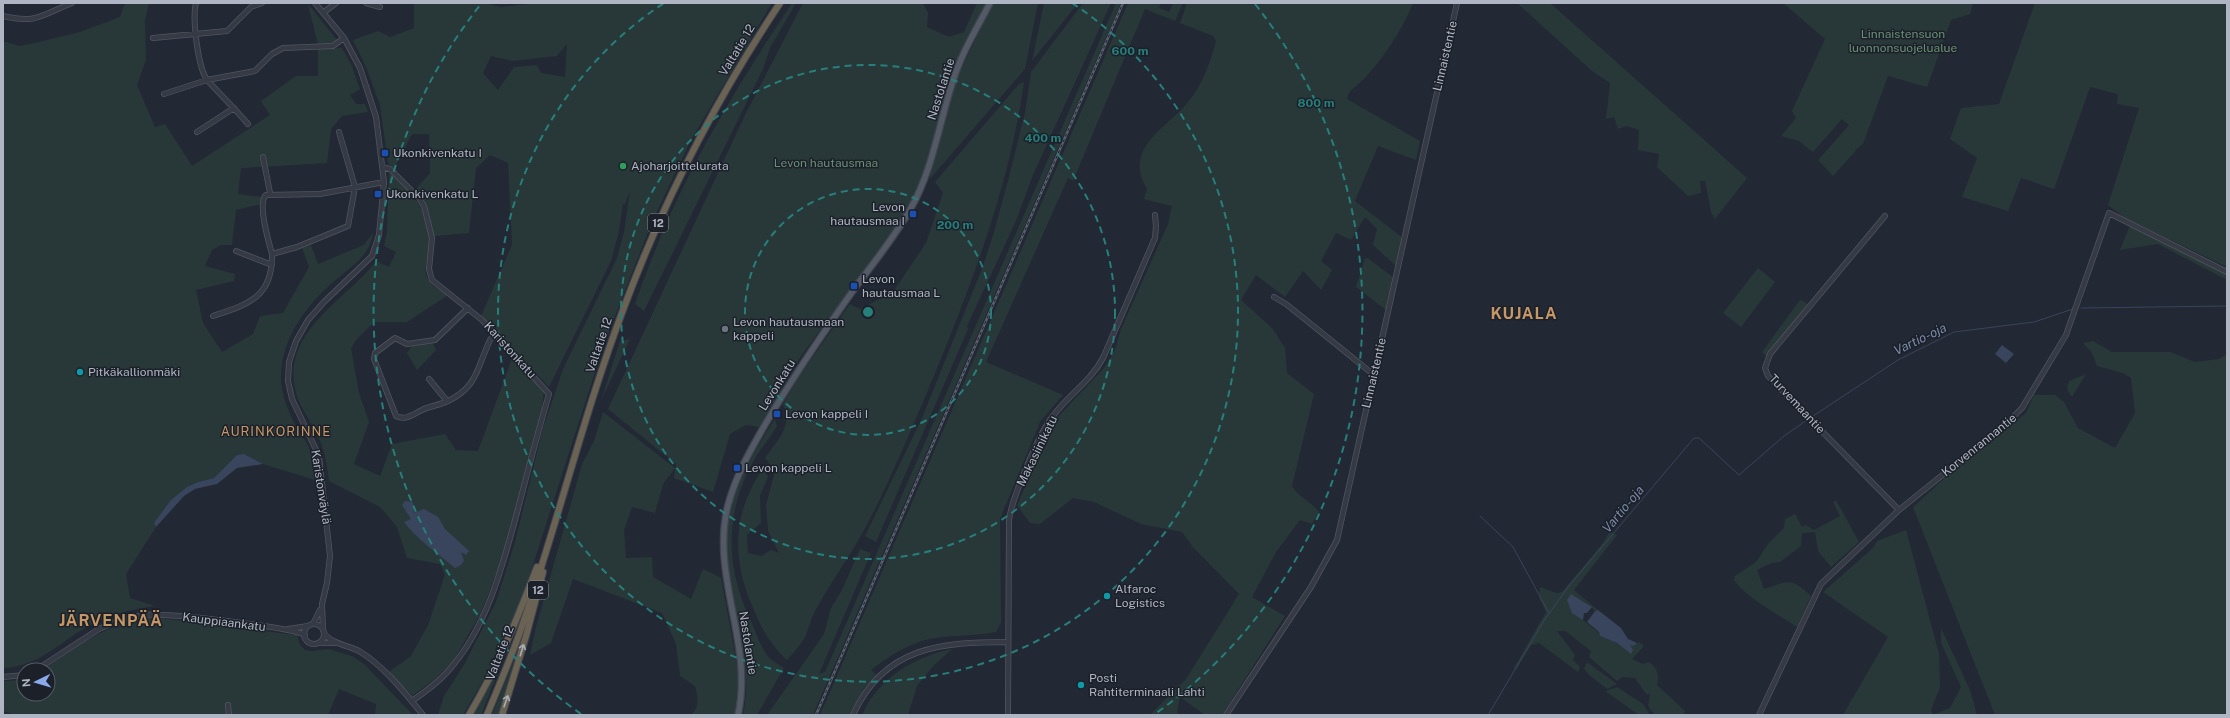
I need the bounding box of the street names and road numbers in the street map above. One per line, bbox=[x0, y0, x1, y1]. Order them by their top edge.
street label: Linnaistentie bbox=[1430, 19, 1460, 93]
street label: Valtatie 12 bbox=[716, 22, 758, 78]
street label: Nastolantie bbox=[924, 56, 958, 122]
road number: 12 bbox=[648, 214, 668, 232]
street label: Valtatie 12 bbox=[583, 315, 615, 375]
street label: Karistonkatu bbox=[481, 319, 539, 381]
street label: Linnaistentie bbox=[1359, 336, 1389, 410]
street label: Levonkatu bbox=[756, 357, 798, 413]
street label: Turvemaantie bbox=[1766, 372, 1828, 437]
street label: Korvenrannantie bbox=[1939, 411, 2019, 479]
street label: Makasiinikatu bbox=[1014, 413, 1060, 489]
street label: Karistonväylä bbox=[308, 449, 334, 525]
road number: 12 bbox=[528, 581, 548, 599]
street label: Kauppiaankatu bbox=[182, 610, 266, 634]
street label: Nastolantie bbox=[736, 610, 760, 676]
street label: Valtatie 12 bbox=[483, 624, 517, 682]

